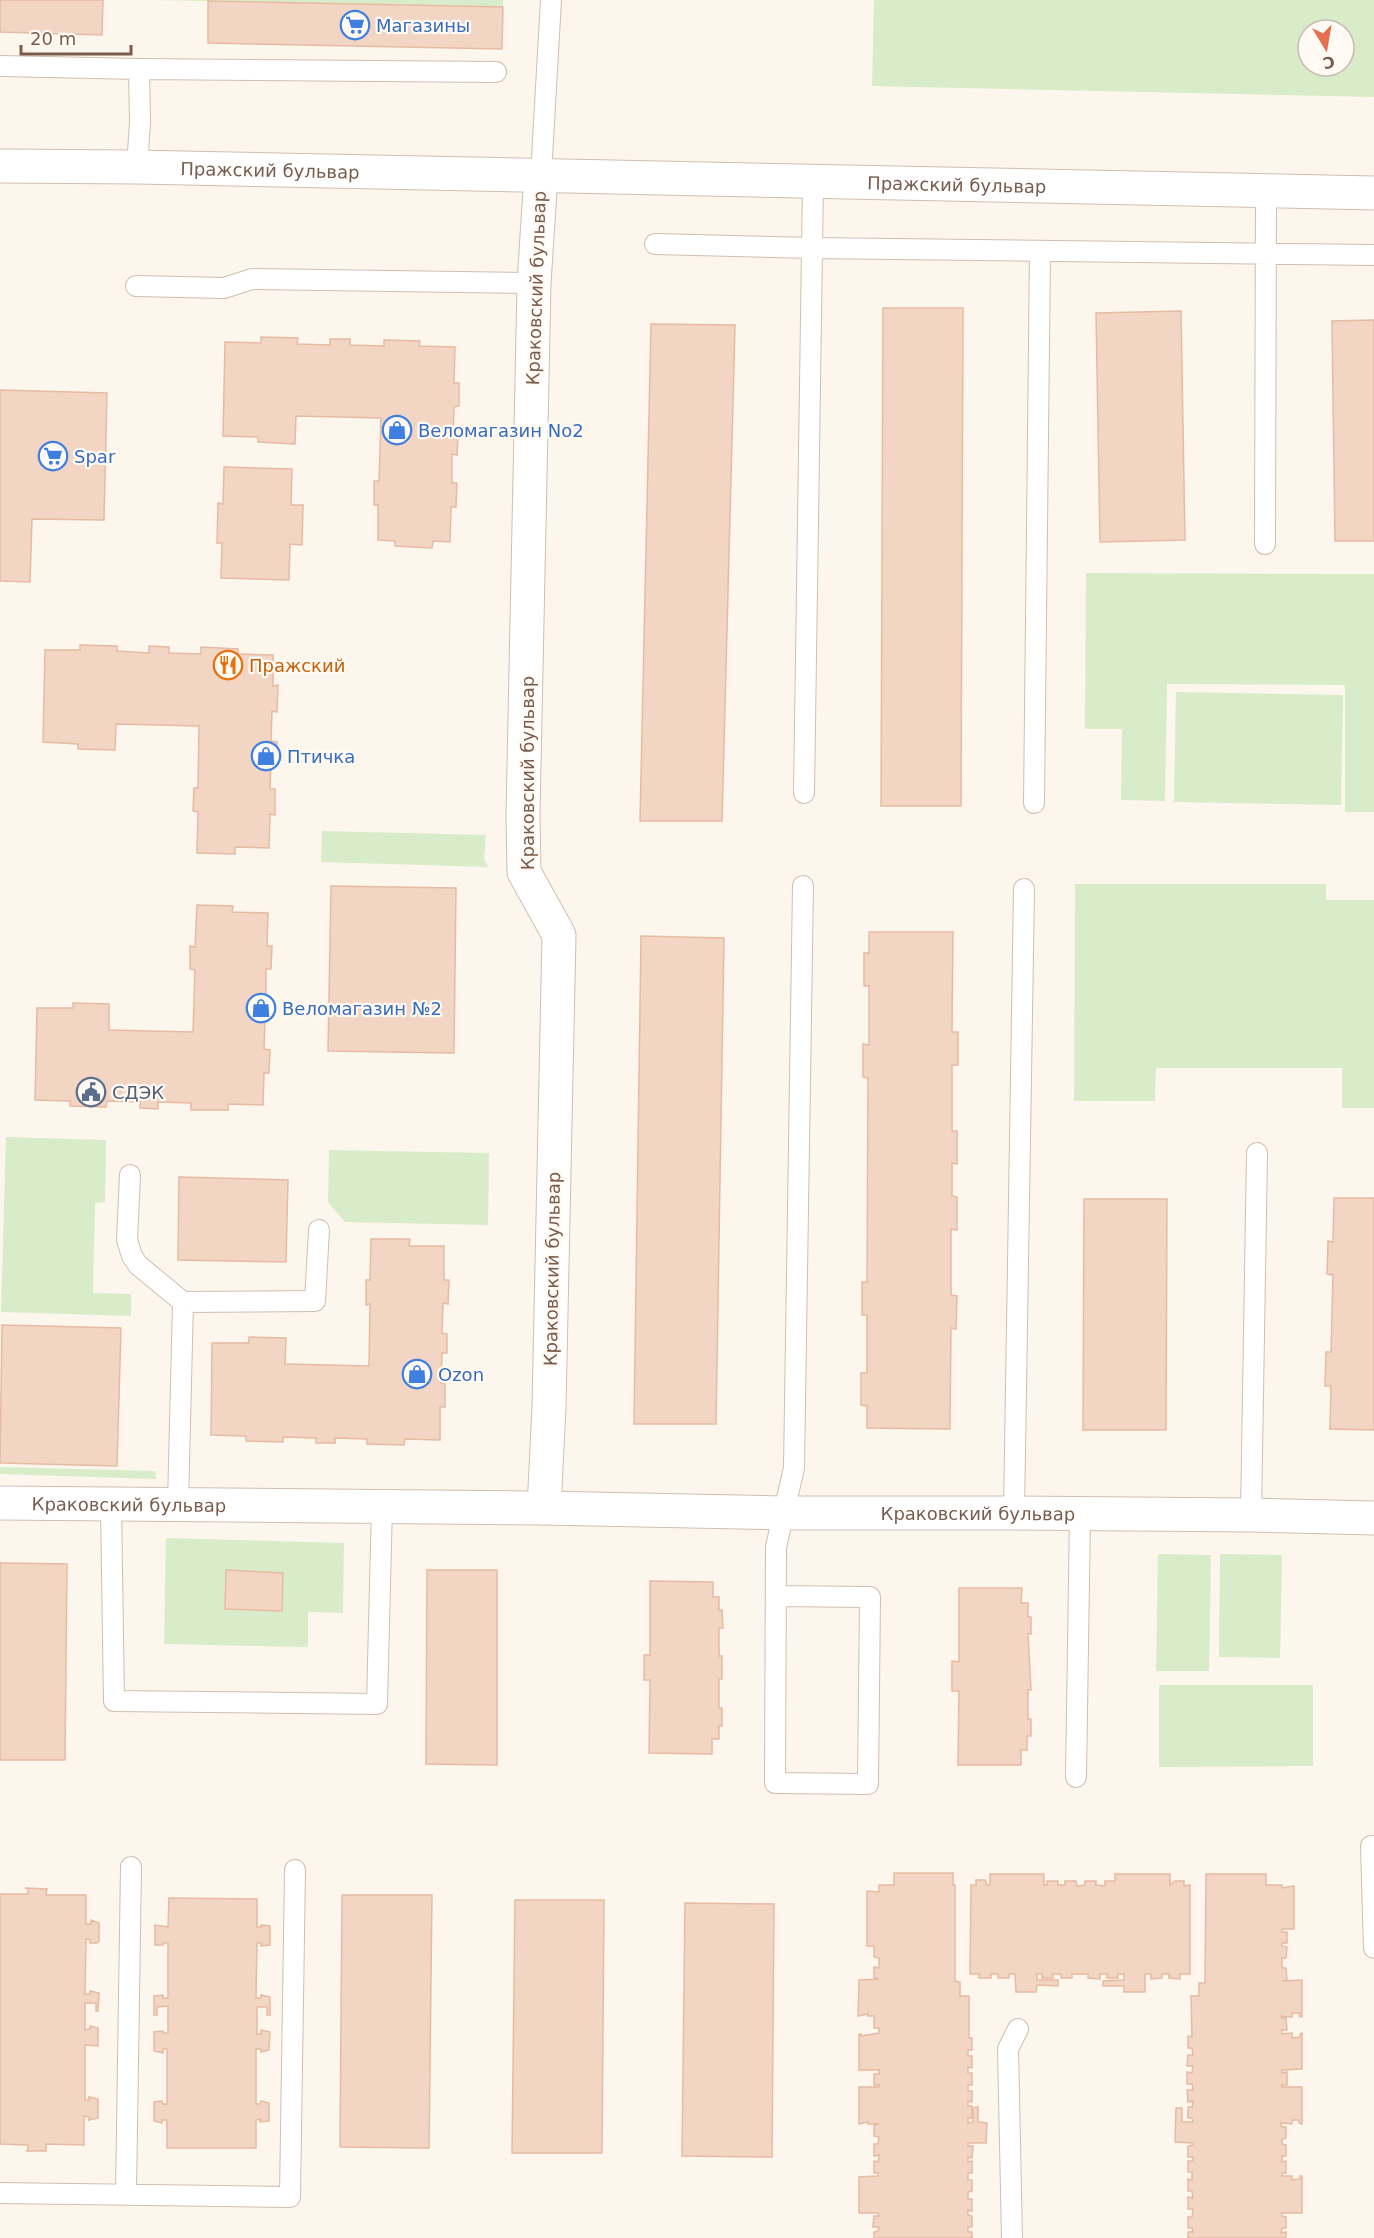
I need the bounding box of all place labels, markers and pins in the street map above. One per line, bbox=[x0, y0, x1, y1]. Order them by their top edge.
supermarket icon: Магазины bbox=[339, 9, 371, 41]
place label: Магазины bbox=[376, 15, 470, 36]
shop icon: Веломагазин No2 bbox=[381, 414, 413, 446]
place label: Веломагазин No2 bbox=[418, 420, 584, 441]
supermarket icon: Spar bbox=[37, 440, 69, 472]
place label: Spar bbox=[74, 446, 116, 467]
restaurant icon: Пражский bbox=[212, 649, 244, 681]
place label: Пражский bbox=[249, 655, 345, 676]
shop icon: Птичка bbox=[250, 740, 282, 772]
place label: Птичка bbox=[287, 746, 355, 767]
shop icon: Веломагазин №2 bbox=[245, 992, 277, 1024]
place label: Веломагазин №2 bbox=[282, 998, 442, 1019]
public building icon: СДЭК bbox=[75, 1076, 107, 1108]
place label: СДЭК bbox=[112, 1082, 164, 1103]
shop icon: Ozon bbox=[401, 1358, 433, 1390]
place label: Ozon bbox=[438, 1364, 484, 1385]

